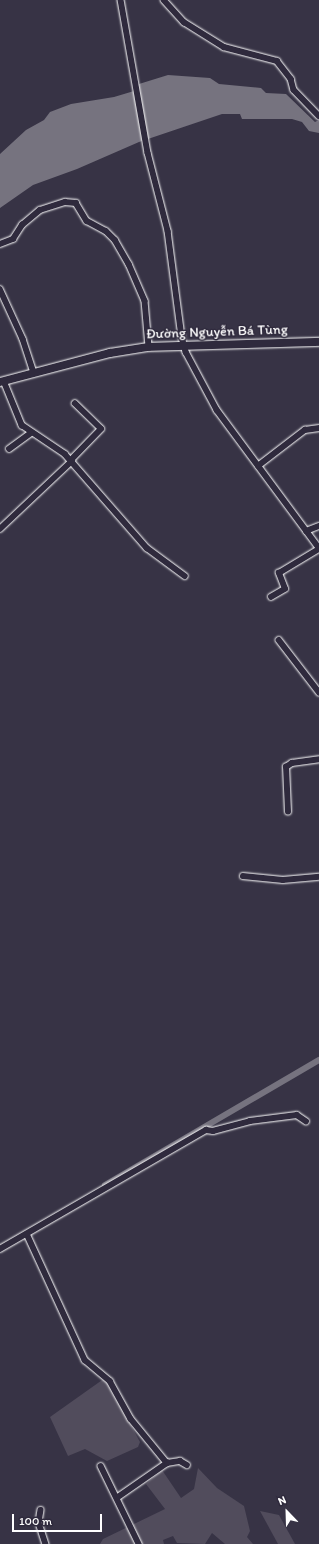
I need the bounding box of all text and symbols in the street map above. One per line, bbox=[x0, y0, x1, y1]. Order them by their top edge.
street label: Đường Nguyễn Bá Tùng bbox=[146, 321, 288, 343]
north arrow bbox=[267, 1492, 307, 1532]
text: N bbox=[276, 1493, 288, 1508]
scale bar bbox=[14, 1506, 104, 1532]
text: 100 m bbox=[19, 1514, 52, 1528]

